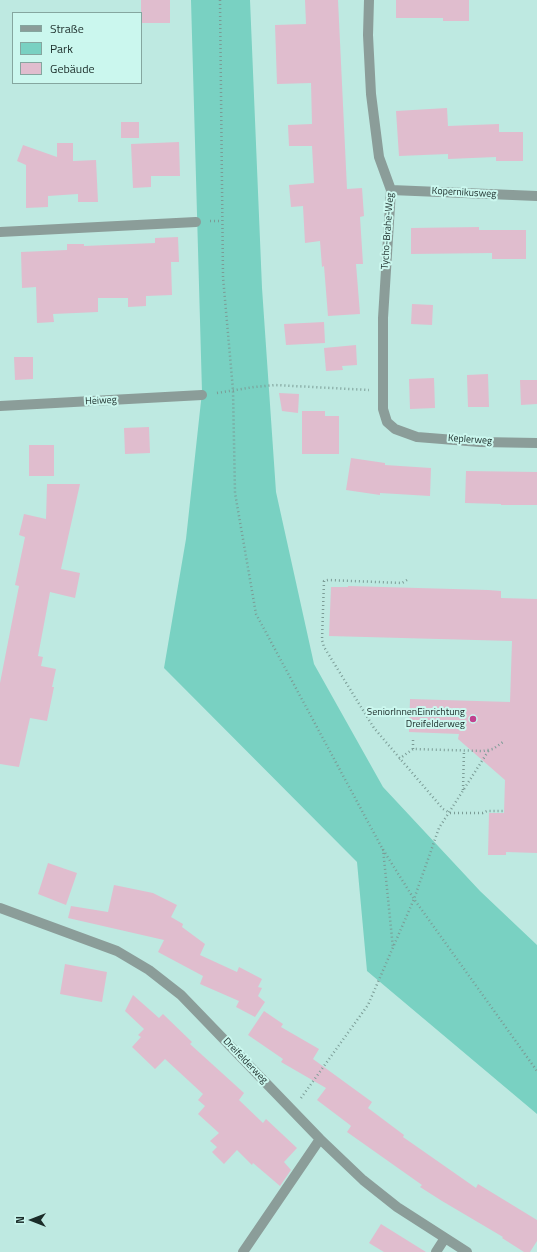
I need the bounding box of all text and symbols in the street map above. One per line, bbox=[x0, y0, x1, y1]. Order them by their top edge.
legend bbox=[12, 12, 142, 84]
text: Straße bbox=[50, 19, 84, 38]
text: Park bbox=[50, 39, 73, 58]
text: Gebäude bbox=[50, 59, 95, 78]
street label: Kopernikusweg bbox=[431, 185, 497, 201]
street label: Tycho-Brahe-Weg bbox=[379, 192, 397, 270]
street label: Heiweg bbox=[85, 394, 117, 408]
street label: Keplerweg bbox=[447, 432, 493, 448]
place label: SeniorInnenEinrichtung Dreifelderweg bbox=[367, 707, 465, 730]
marker: SeniorInnenEinrichtung Dreifelderweg bbox=[468, 714, 478, 724]
street label: Dreifelderweg bbox=[220, 1036, 270, 1086]
north arrow bbox=[12, 1200, 52, 1240]
text: N bbox=[12, 1216, 28, 1224]

